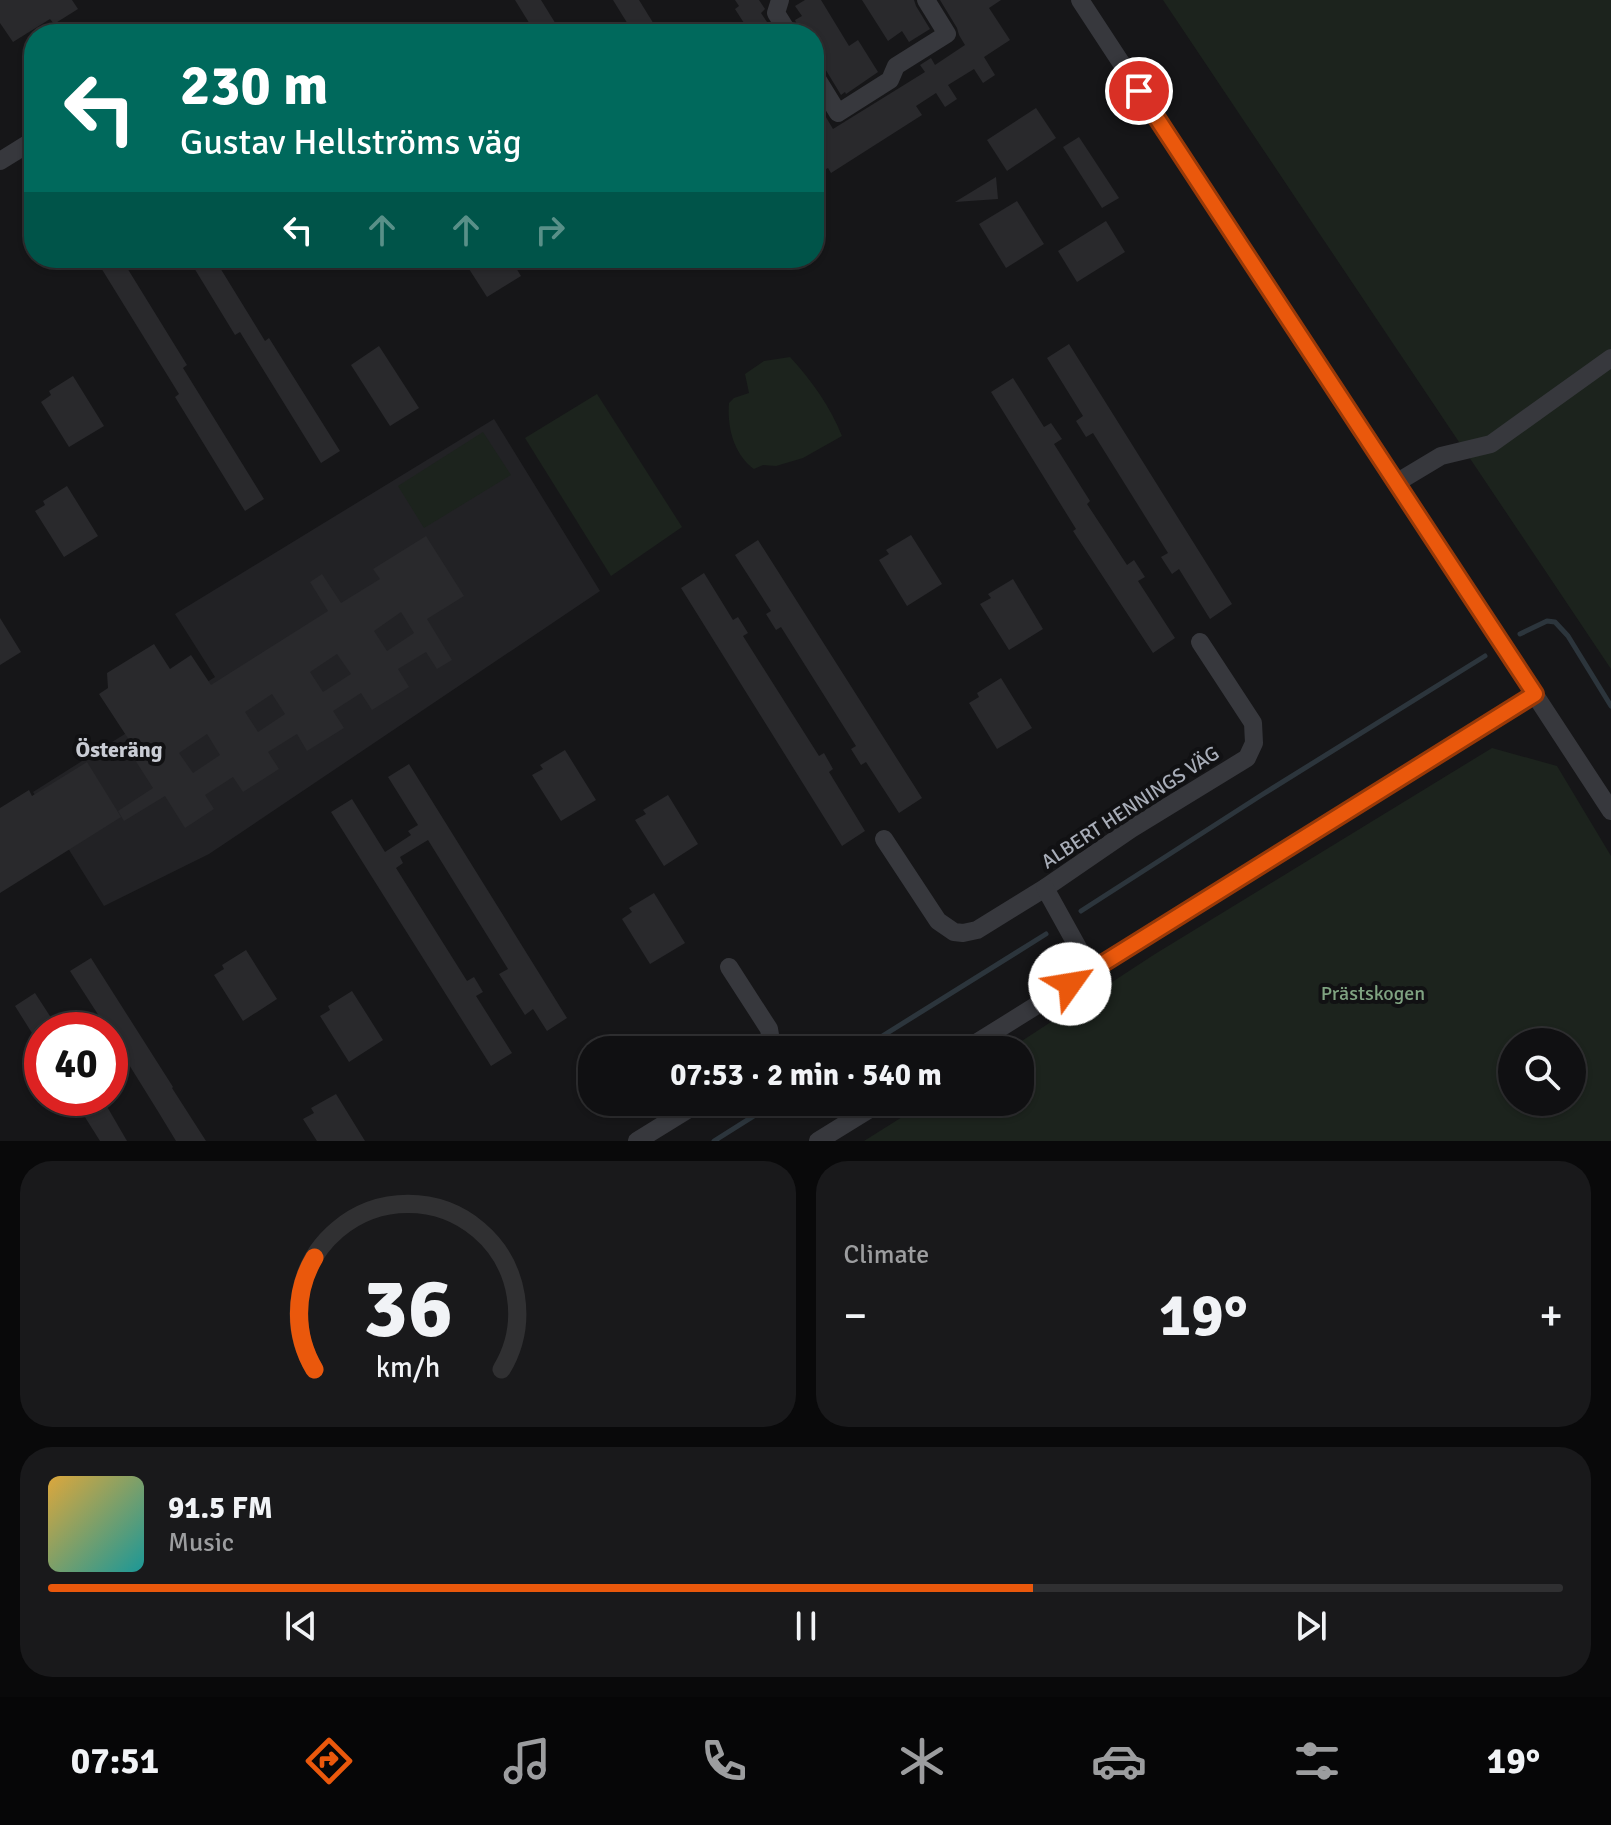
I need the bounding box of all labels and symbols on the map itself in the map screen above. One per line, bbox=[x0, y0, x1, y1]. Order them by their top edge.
pin bbox=[1105, 57, 1173, 125]
district label: Österäng bbox=[75, 736, 163, 763]
street label: ALBERT HENNINGS VÄG bbox=[1037, 741, 1224, 874]
position arrow bbox=[1028, 942, 1112, 1026]
park label: Prästskogen bbox=[1321, 981, 1425, 1006]
speed limit sign: 40 bbox=[24, 1012, 128, 1116]

